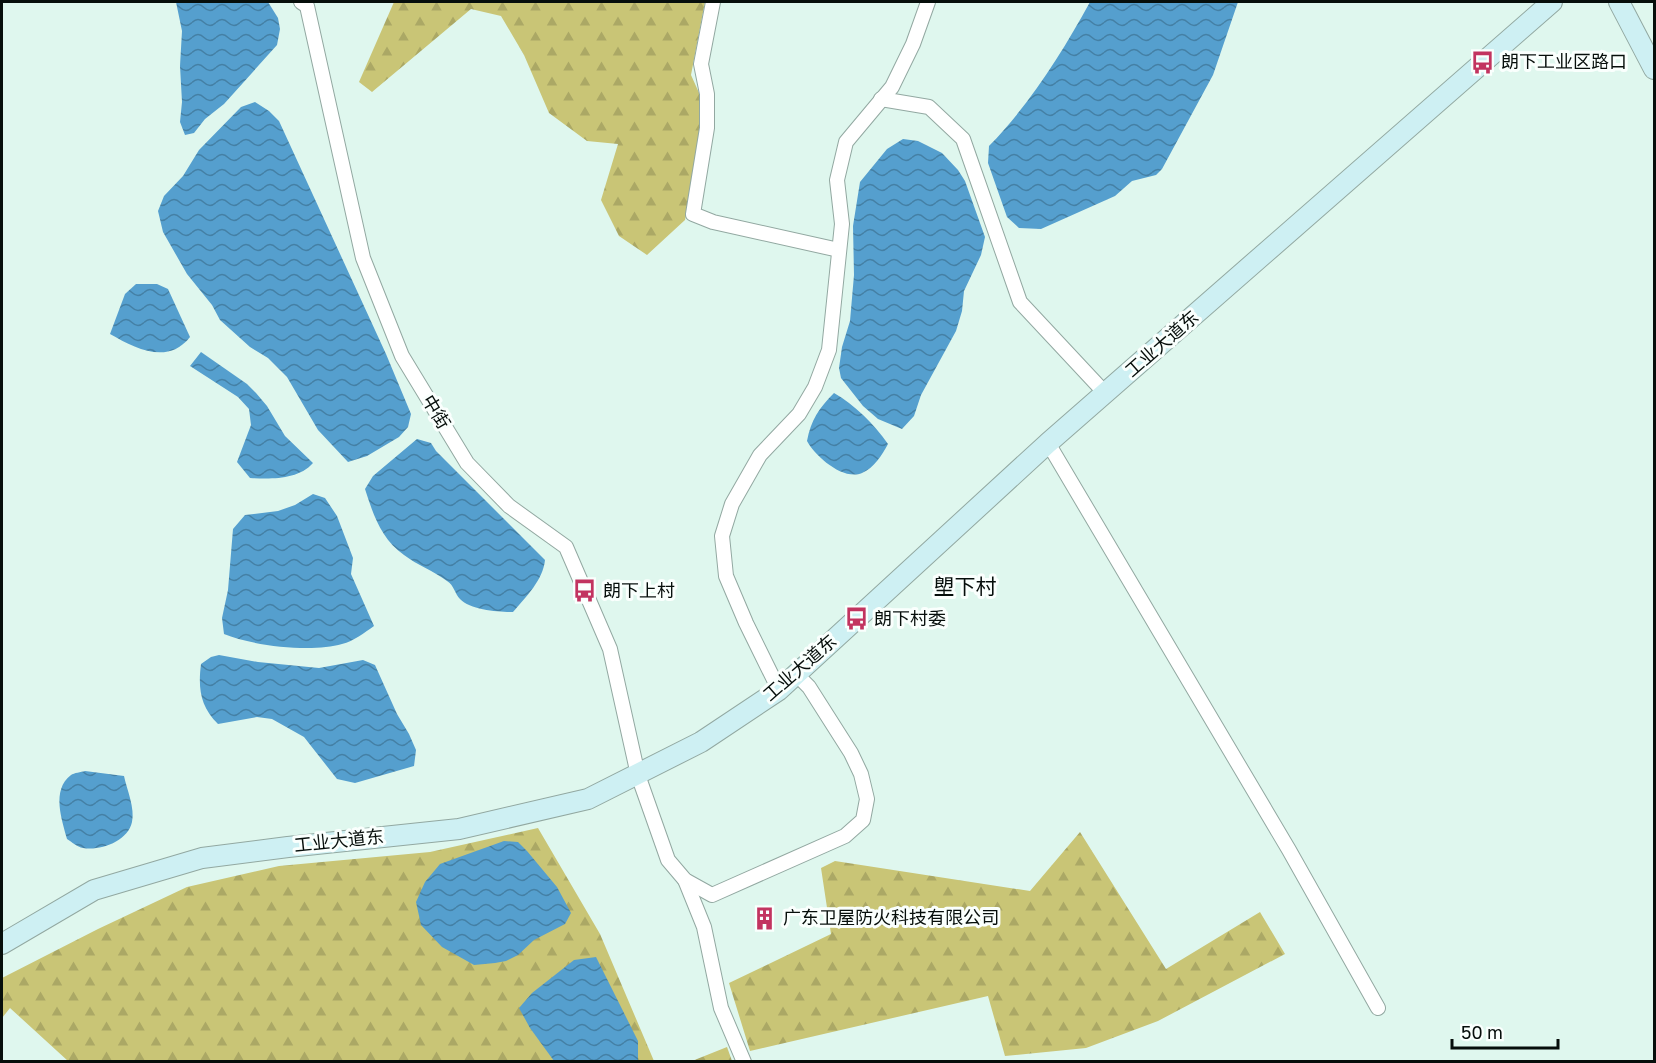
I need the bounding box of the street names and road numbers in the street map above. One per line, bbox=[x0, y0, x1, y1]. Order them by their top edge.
street label: 工业大道东 bbox=[1120, 305, 1203, 381]
street label: 中街 bbox=[418, 390, 456, 433]
street label: 工业大道东 bbox=[758, 629, 841, 705]
street label: 工业大道东 bbox=[293, 824, 385, 856]

